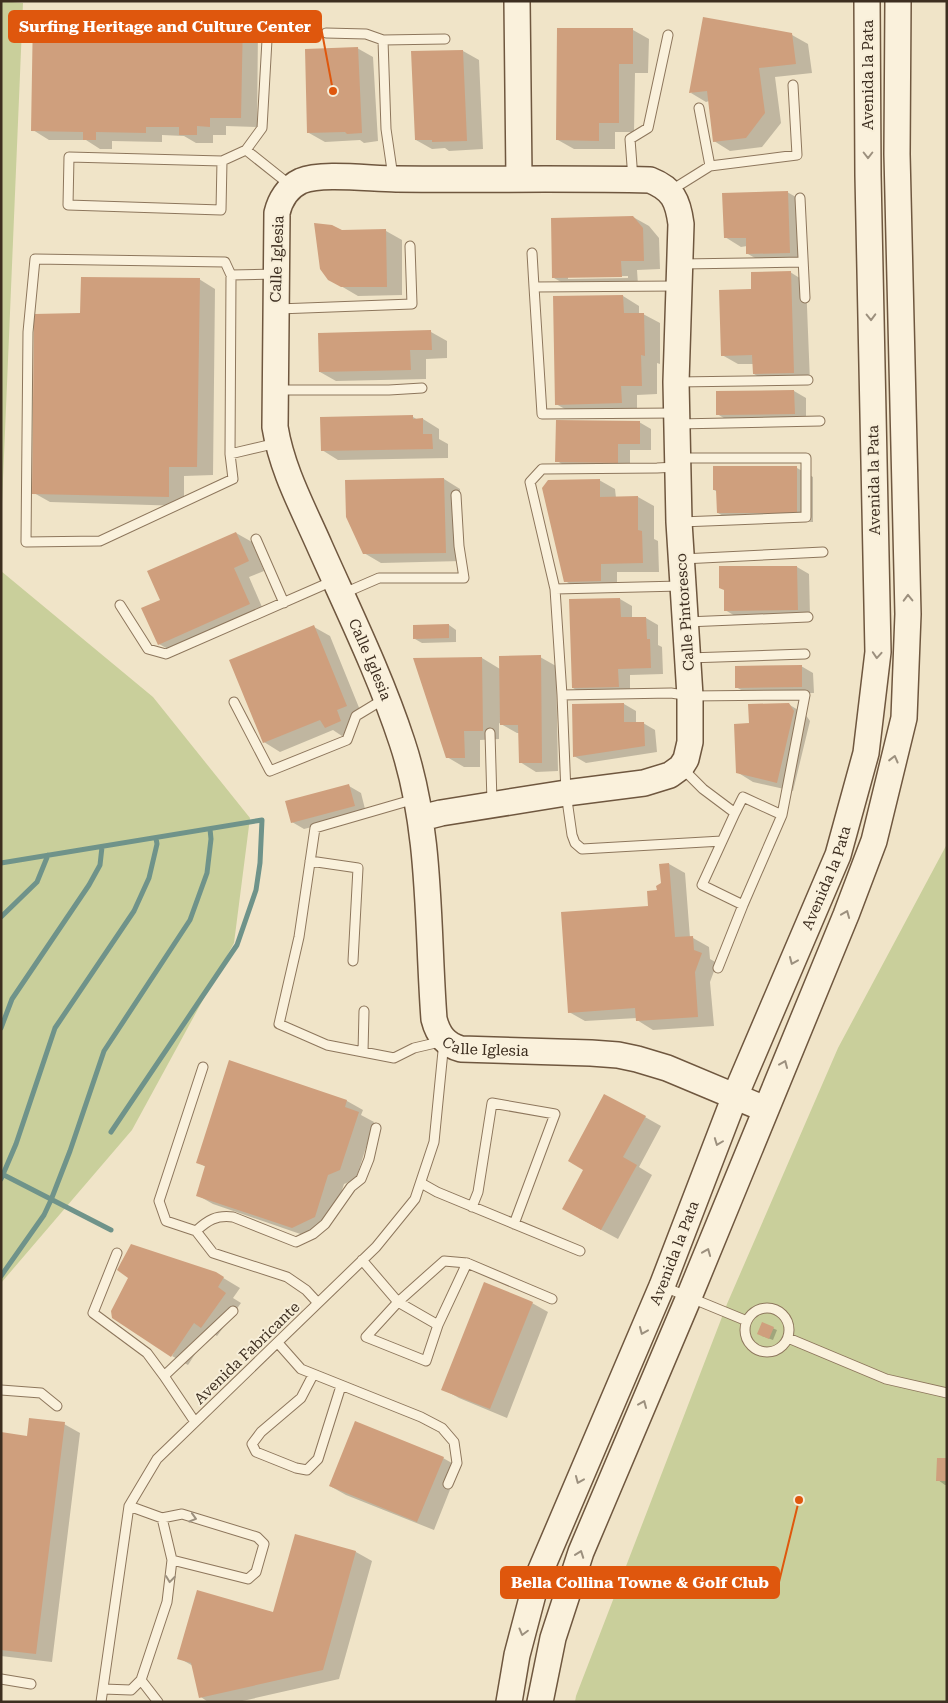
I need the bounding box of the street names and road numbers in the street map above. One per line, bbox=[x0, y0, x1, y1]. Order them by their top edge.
street label: Avenida la Pata bbox=[859, 20, 877, 130]
street label: Calle Iglesia bbox=[266, 215, 288, 303]
street label: Avenida la Pata bbox=[864, 425, 884, 535]
street label: Calle Pintoresco bbox=[672, 553, 698, 671]
street label: Calle Iglesia bbox=[345, 616, 395, 703]
street label: Avenida la Pata bbox=[798, 824, 855, 933]
street label: Calle Iglesia bbox=[438, 1033, 529, 1060]
street label: Avenida la Pata bbox=[646, 1198, 703, 1308]
street label: Avenida Fabricante bbox=[191, 1298, 303, 1408]

